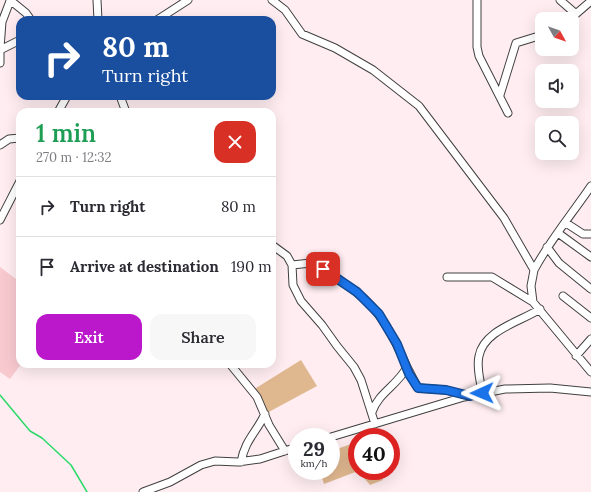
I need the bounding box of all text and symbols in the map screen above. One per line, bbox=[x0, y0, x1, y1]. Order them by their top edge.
north arrow bbox=[535, 12, 579, 56]
map controls bbox=[535, 12, 579, 160]
text: 80 m bbox=[102, 29, 169, 65]
icon: right bbox=[36, 32, 88, 84]
text: Turn right bbox=[102, 64, 188, 87]
button: sound bbox=[535, 64, 579, 108]
button: search bbox=[535, 116, 579, 160]
text: 1 min bbox=[36, 118, 96, 149]
button: close bbox=[214, 121, 256, 163]
text: 270 m · 12:32 bbox=[36, 149, 111, 166]
icon: right bbox=[36, 196, 58, 218]
text: Turn right bbox=[70, 197, 146, 216]
text: 80 m bbox=[221, 197, 256, 216]
pin bbox=[306, 252, 340, 286]
icon: arrive bbox=[36, 256, 58, 278]
text: Arrive at destination bbox=[70, 257, 219, 276]
text: 190 m bbox=[231, 257, 272, 276]
icon: arrive bbox=[312, 258, 334, 280]
button: Exit bbox=[36, 314, 142, 360]
button: Share bbox=[150, 314, 256, 360]
position arrow bbox=[461, 372, 503, 414]
speed limit sign: 40 bbox=[348, 428, 400, 480]
text: 29 bbox=[303, 436, 325, 461]
text: km/h bbox=[300, 457, 328, 470]

